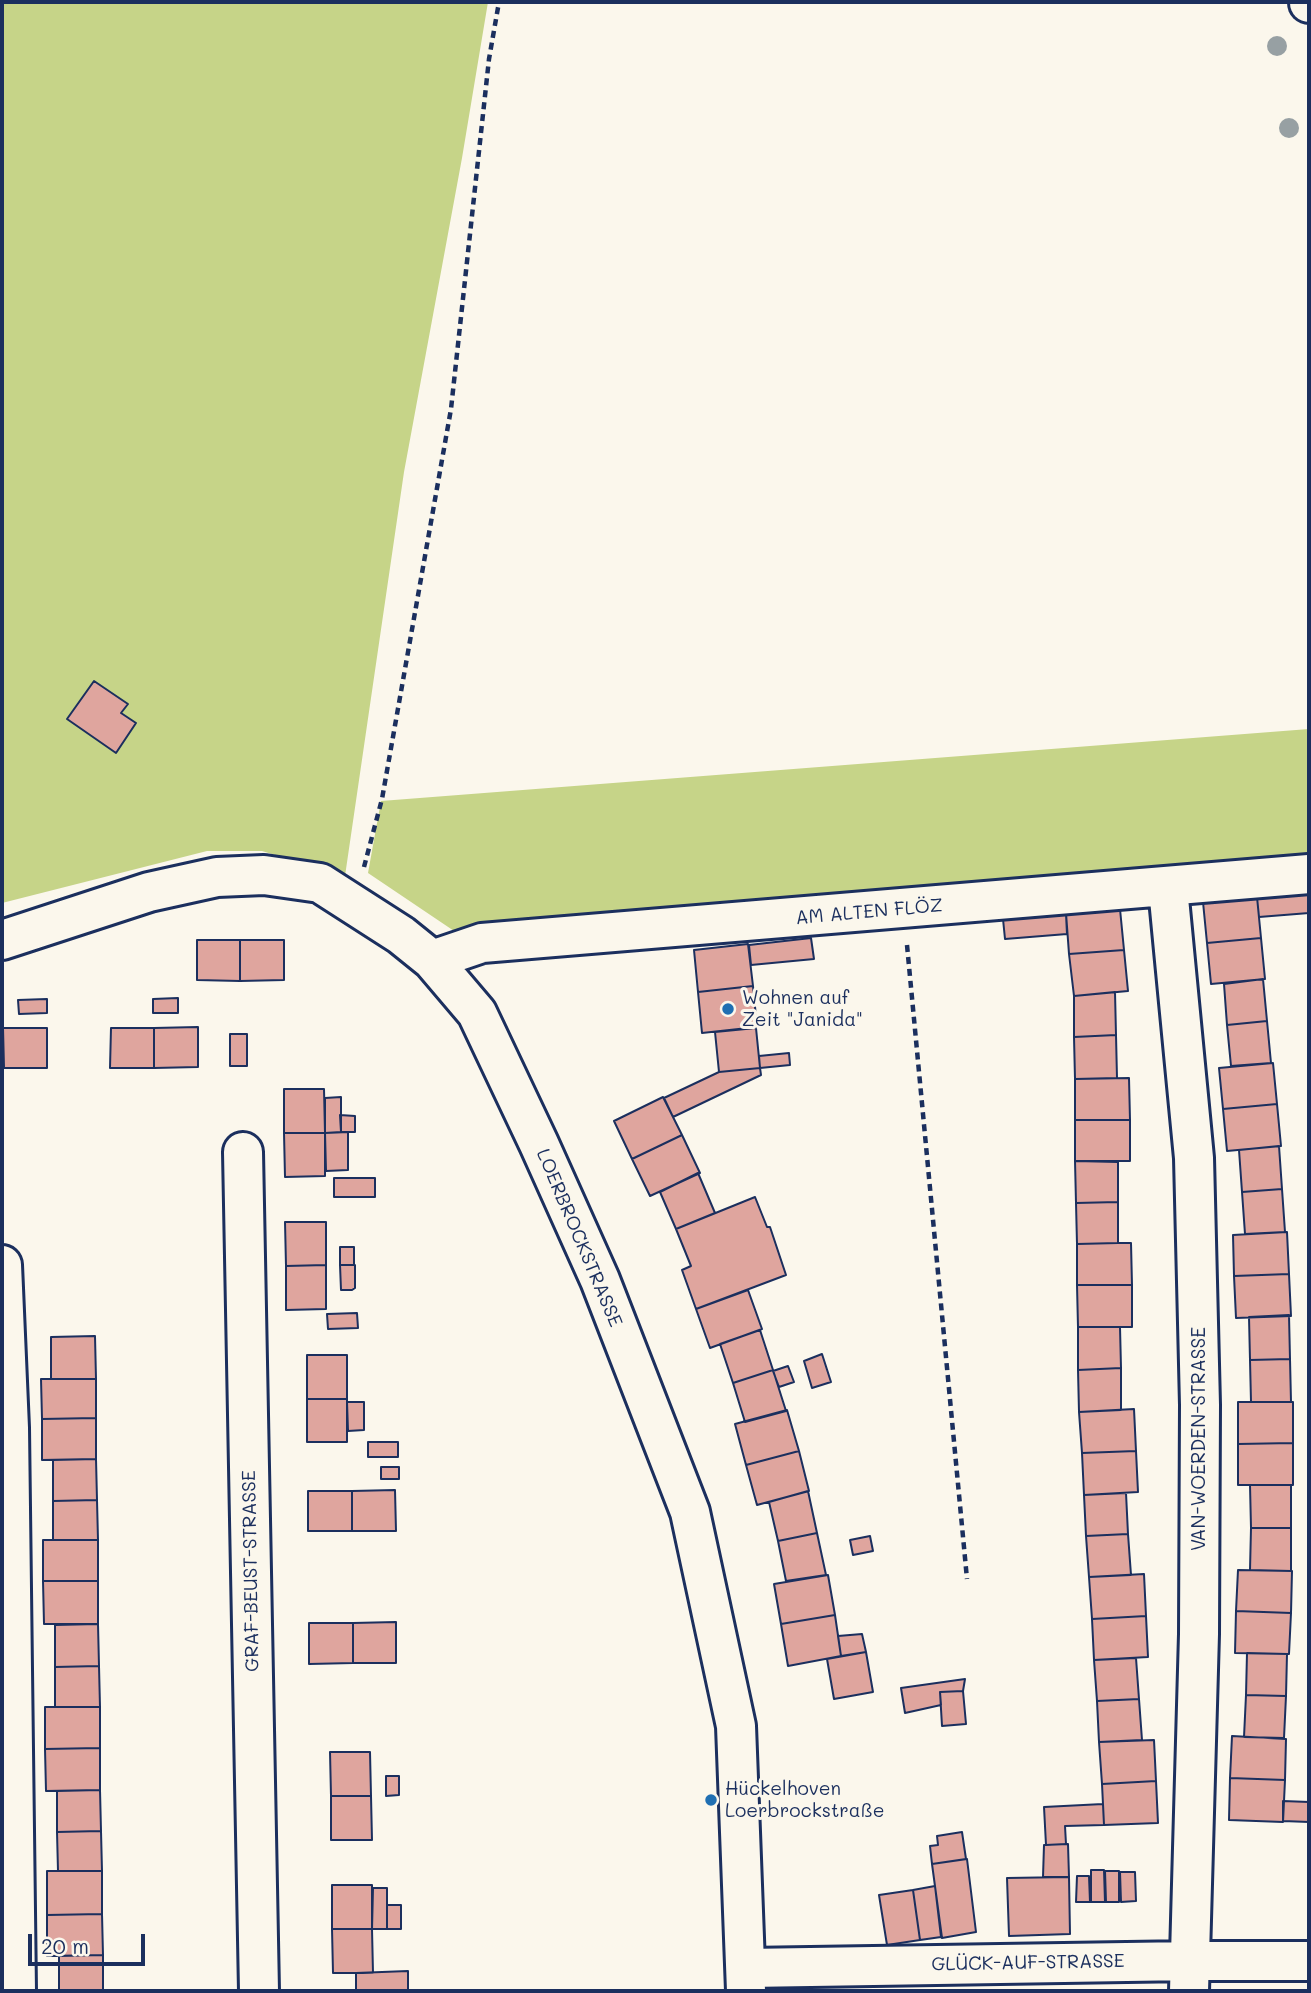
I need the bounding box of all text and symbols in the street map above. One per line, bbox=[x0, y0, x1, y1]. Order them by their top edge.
street label: AM ALTEN FLÖZ bbox=[795, 894, 943, 930]
place label: Wohnen auf Zeit "Janida" bbox=[742, 987, 863, 1031]
marker: Wohnen auf Zeit "Janida" bbox=[720, 1001, 736, 1017]
street label: LOERBROCKSTRASSE bbox=[531, 1146, 627, 1330]
street label: VAN-WOERDEN-STRASSE bbox=[1188, 1327, 1210, 1551]
street label: GRAF-BEUST-STRASSE bbox=[238, 1470, 264, 1672]
place label: Hückelhoven Loerbrockstraße bbox=[725, 1778, 885, 1822]
marker: Hückelhoven Loerbrockstraße bbox=[703, 1792, 719, 1808]
scale bar bbox=[32, 1920, 149, 1964]
text: 20 m bbox=[41, 1932, 89, 1959]
street label: GLÜCK-AUF-STRASSE bbox=[931, 1950, 1125, 1976]

